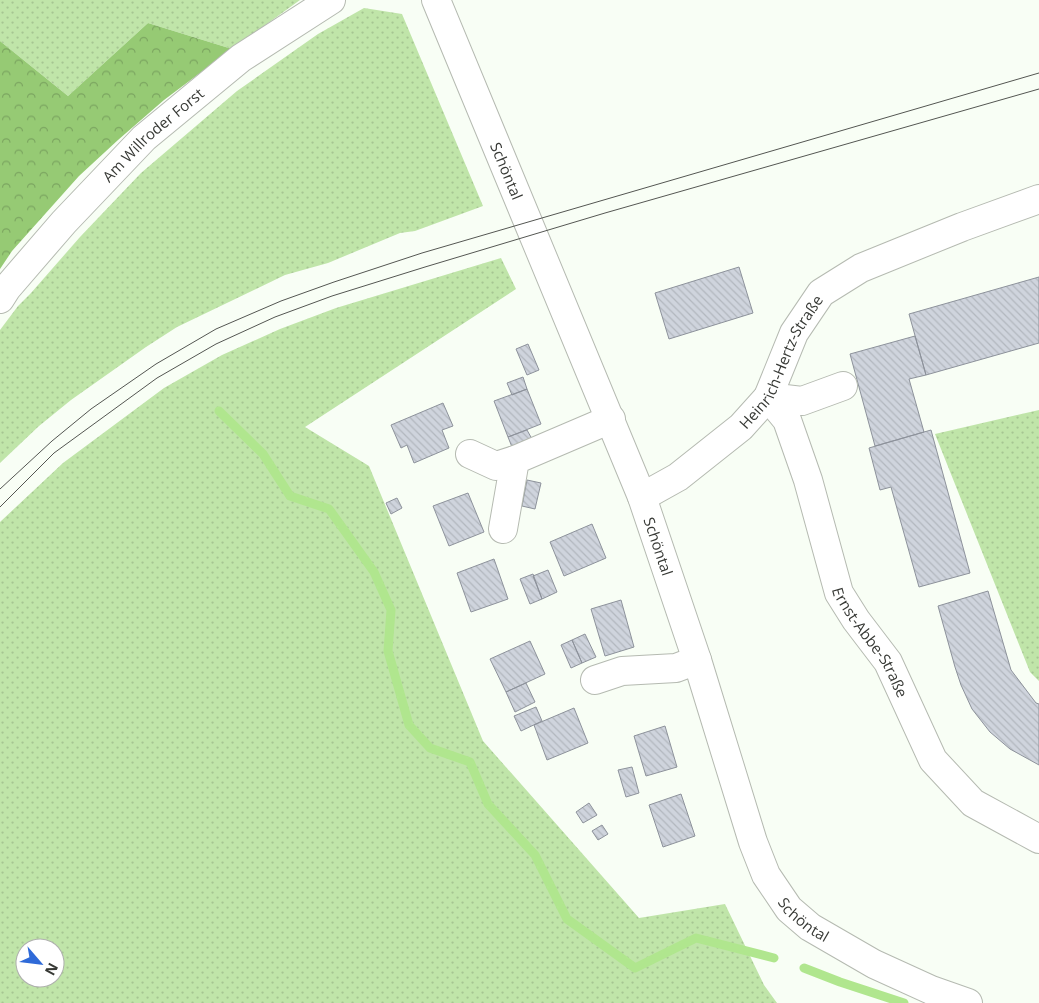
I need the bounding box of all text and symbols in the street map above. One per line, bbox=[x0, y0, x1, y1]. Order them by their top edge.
street label: Am Willroder Forst bbox=[98, 83, 208, 186]
street label: Schöntal bbox=[486, 139, 528, 203]
street label: Heinrich-Hertz-Straße bbox=[734, 291, 827, 433]
street label: Schöntal bbox=[640, 514, 678, 578]
street label: Ernst-Abbe-Straße bbox=[828, 585, 913, 700]
street label: Schöntal bbox=[774, 893, 833, 946]
north arrow bbox=[15, 938, 65, 988]
text: N bbox=[41, 960, 63, 979]

